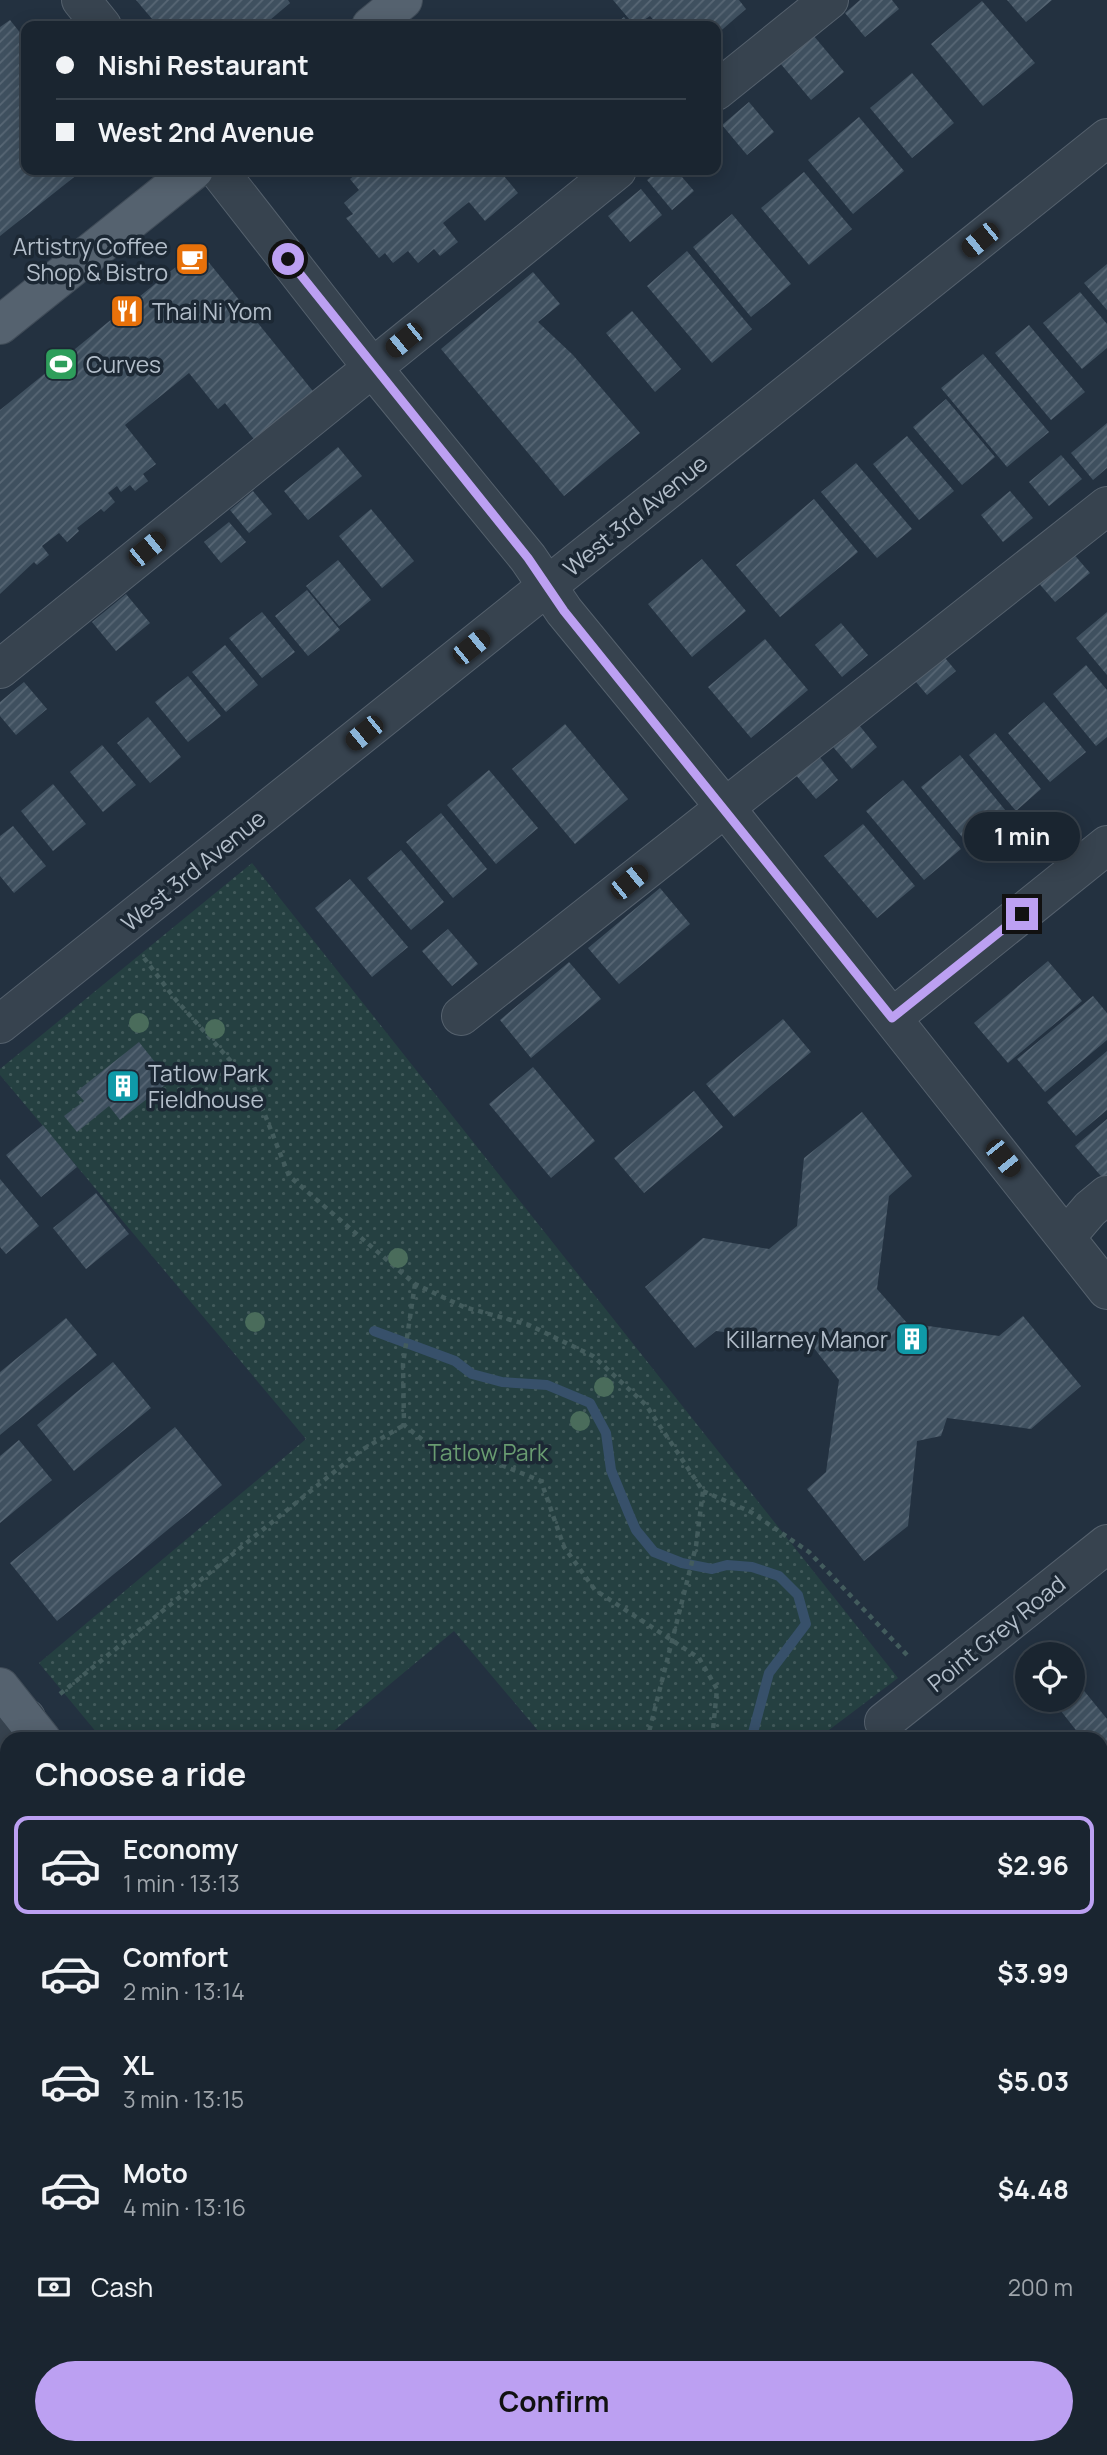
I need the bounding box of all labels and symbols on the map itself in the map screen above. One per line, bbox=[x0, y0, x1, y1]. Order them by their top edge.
car bbox=[958, 219, 1003, 261]
place label: Artistry Coffee Shop & Bistro bbox=[13, 230, 168, 288]
cafe icon: Artistry Coffee Shop & Bistro bbox=[173, 240, 211, 278]
route start bbox=[272, 243, 304, 275]
restaurant icon: Thai Ni Yom bbox=[108, 292, 146, 330]
place label: Thai Ni Yom bbox=[152, 295, 272, 327]
car bbox=[382, 319, 427, 361]
sports icon: Curves bbox=[42, 345, 80, 383]
place label: Curves bbox=[86, 348, 161, 380]
street label: West 3rd Avenue bbox=[556, 447, 714, 583]
car bbox=[125, 528, 170, 570]
car bbox=[449, 626, 494, 668]
car bbox=[342, 712, 387, 754]
street label: West 3rd Avenue bbox=[114, 802, 272, 938]
callout: 1 min bbox=[964, 813, 1080, 862]
car bbox=[607, 861, 652, 903]
route end bbox=[1006, 898, 1038, 930]
place label: Tatlow Park Fieldhouse bbox=[148, 1057, 269, 1115]
building icon: Tatlow Park Fieldhouse bbox=[104, 1067, 142, 1105]
car bbox=[982, 1135, 1025, 1181]
building icon: Killarney Manor bbox=[893, 1320, 931, 1358]
place label: Killarney Manor bbox=[726, 1323, 888, 1355]
park label: Tatlow Park bbox=[428, 1436, 549, 1468]
street label: Point Grey Road bbox=[920, 1567, 1072, 1699]

